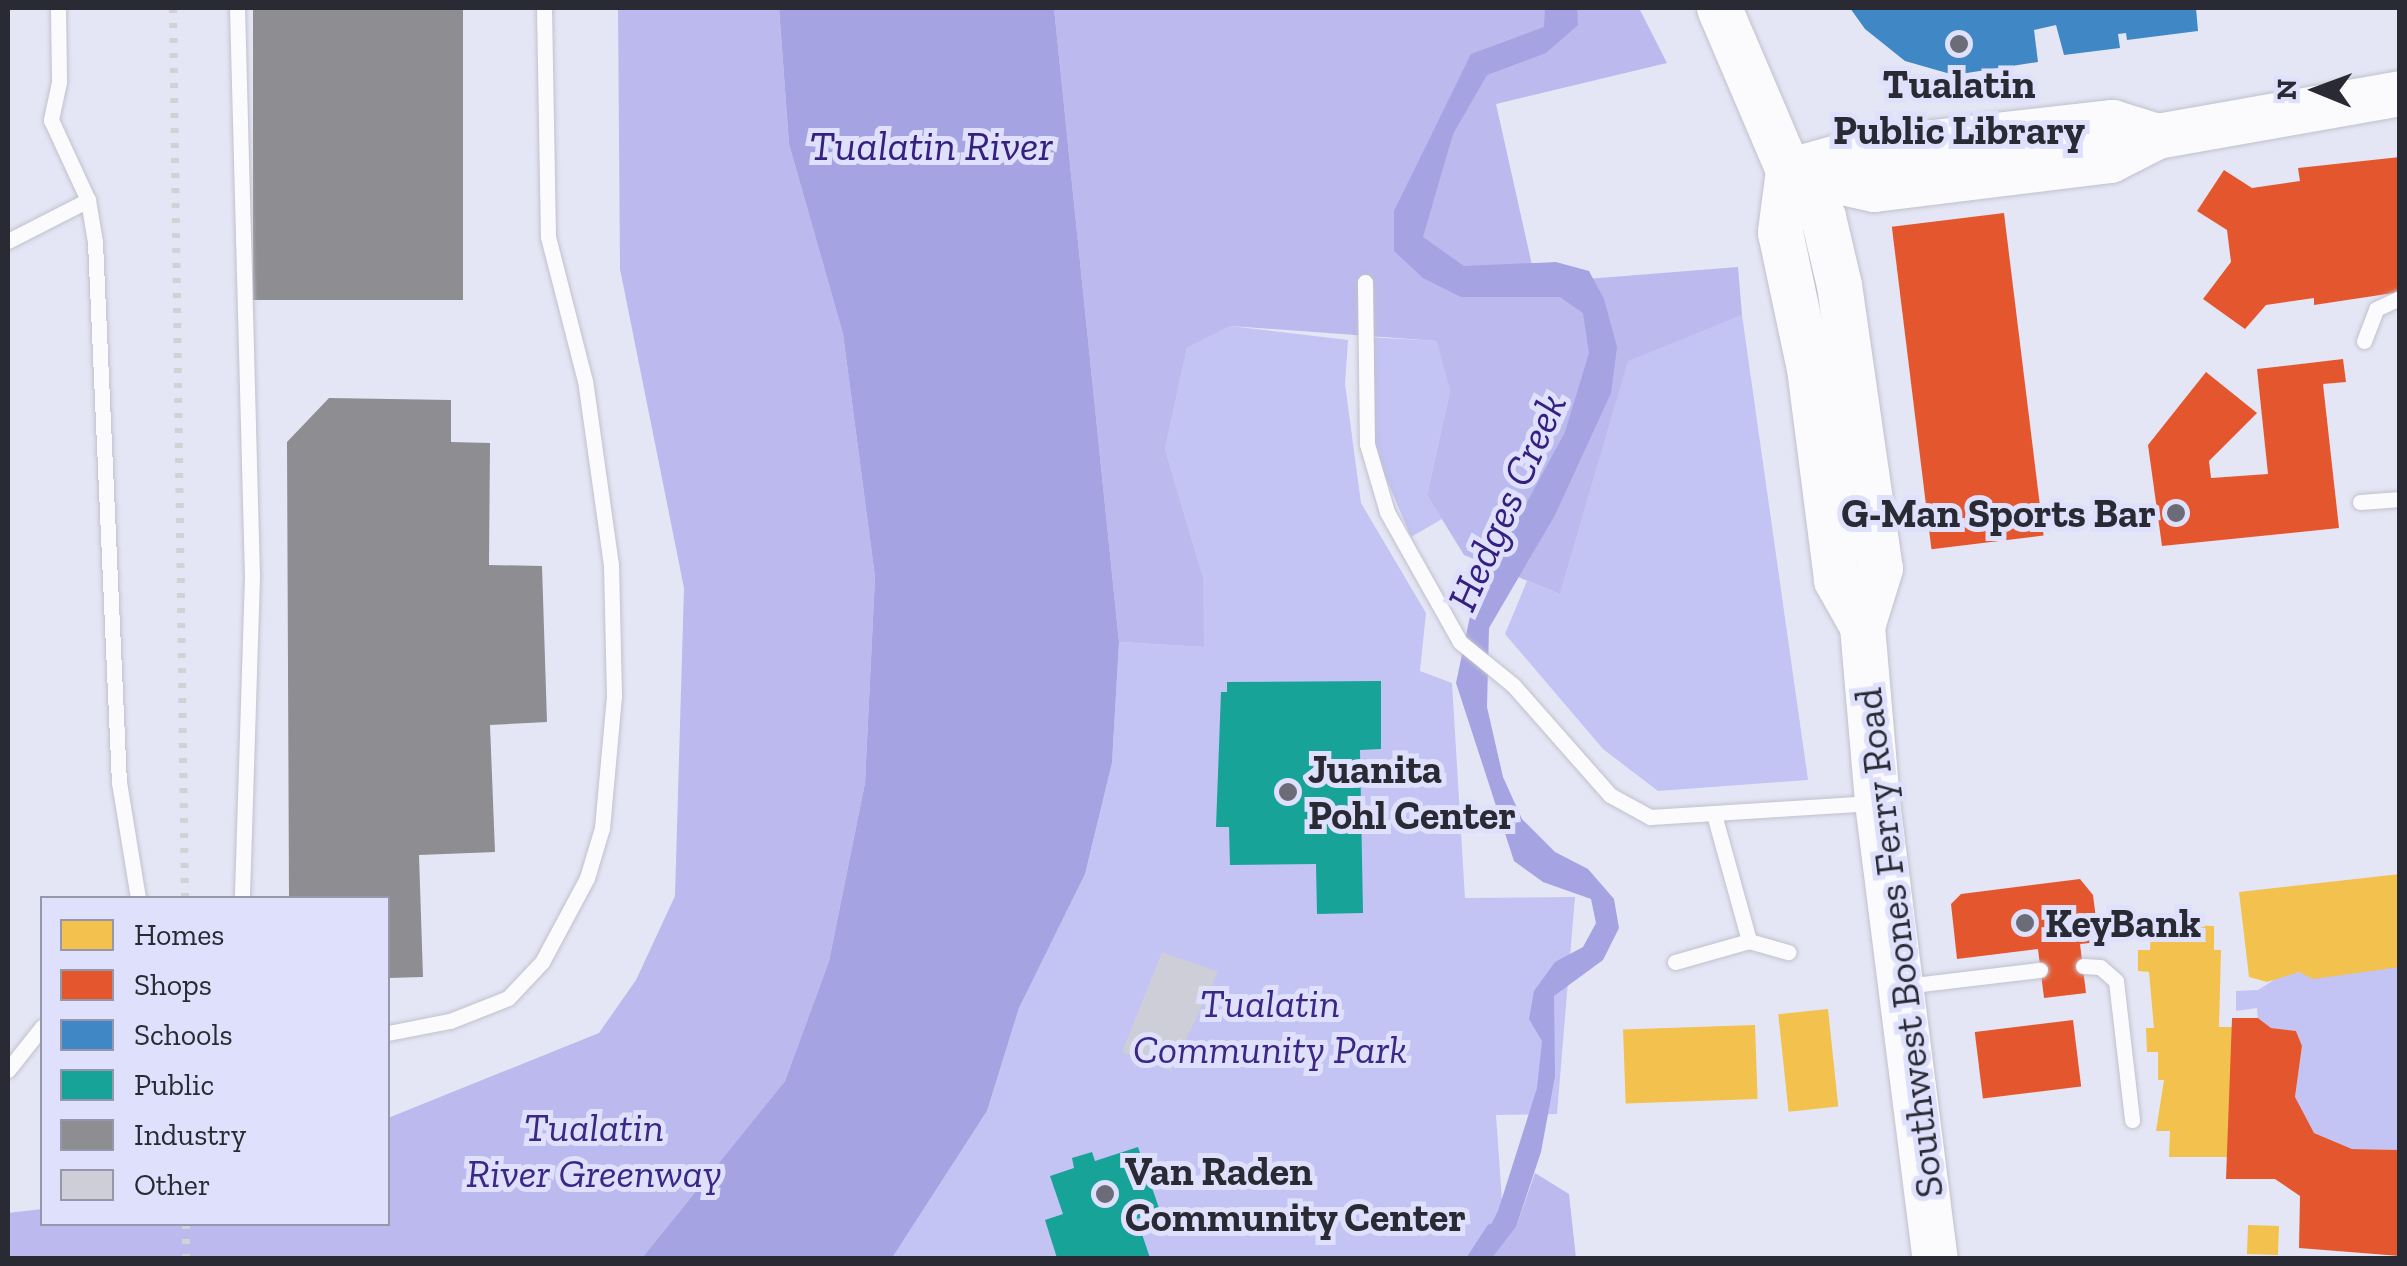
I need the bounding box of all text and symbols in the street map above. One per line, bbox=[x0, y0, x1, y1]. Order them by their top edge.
marker: Tualatin Public Library bbox=[1948, 33, 1970, 55]
north arrow bbox=[2267, 40, 2367, 140]
place label: Tualatin Public Library bbox=[1833, 60, 2085, 154]
text: N bbox=[2270, 79, 2303, 100]
water label: Tualatin River bbox=[809, 121, 1053, 171]
water label: Hedges Creek bbox=[1437, 386, 1577, 618]
place label: G-Man Sports Bar bbox=[1841, 489, 2156, 537]
marker: G-Man Sports Bar bbox=[2165, 502, 2187, 524]
street label: Southwest Boones Ferry Road bbox=[1843, 685, 1953, 1201]
place label: Juanita Pohl Center bbox=[1308, 745, 1516, 839]
marker: Juanita Pohl Center bbox=[1277, 781, 1299, 803]
legend bbox=[40, 896, 390, 1226]
place label: KeyBank bbox=[2045, 899, 2201, 947]
marker: KeyBank bbox=[2014, 912, 2036, 934]
text: Homes bbox=[134, 917, 224, 953]
text: Shops bbox=[134, 967, 212, 1003]
park label: Tualatin Community Park bbox=[1133, 979, 1407, 1073]
text: Schools bbox=[134, 1017, 233, 1053]
text: Public bbox=[134, 1067, 214, 1103]
park label: Tualatin River Greenway bbox=[466, 1103, 722, 1197]
text: Industry bbox=[134, 1117, 246, 1153]
place label: Van Raden Community Center bbox=[1125, 1147, 1467, 1241]
text: Other bbox=[134, 1167, 211, 1203]
marker: Van Raden Community Center bbox=[1094, 1183, 1116, 1205]

